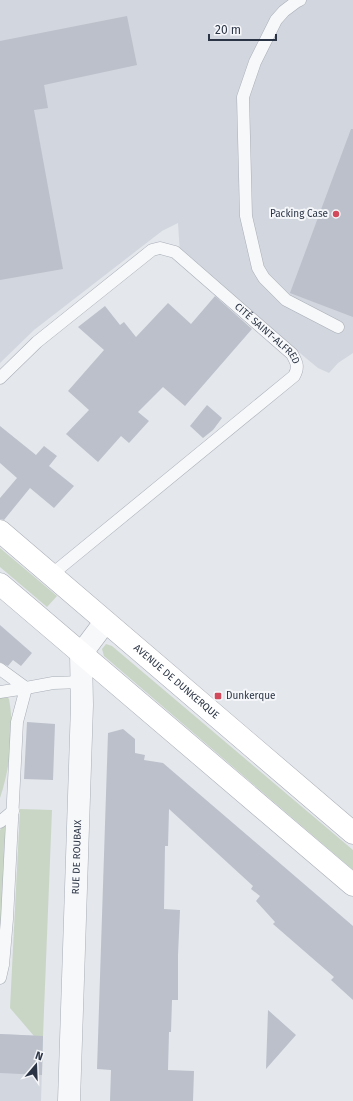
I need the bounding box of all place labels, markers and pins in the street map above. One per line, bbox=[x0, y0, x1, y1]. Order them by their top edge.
place label: Packing Case bbox=[270, 208, 328, 220]
marker: Packing Case bbox=[331, 209, 341, 219]
place label: Dunkerque bbox=[226, 690, 275, 702]
marker: Dunkerque bbox=[213, 691, 223, 701]

